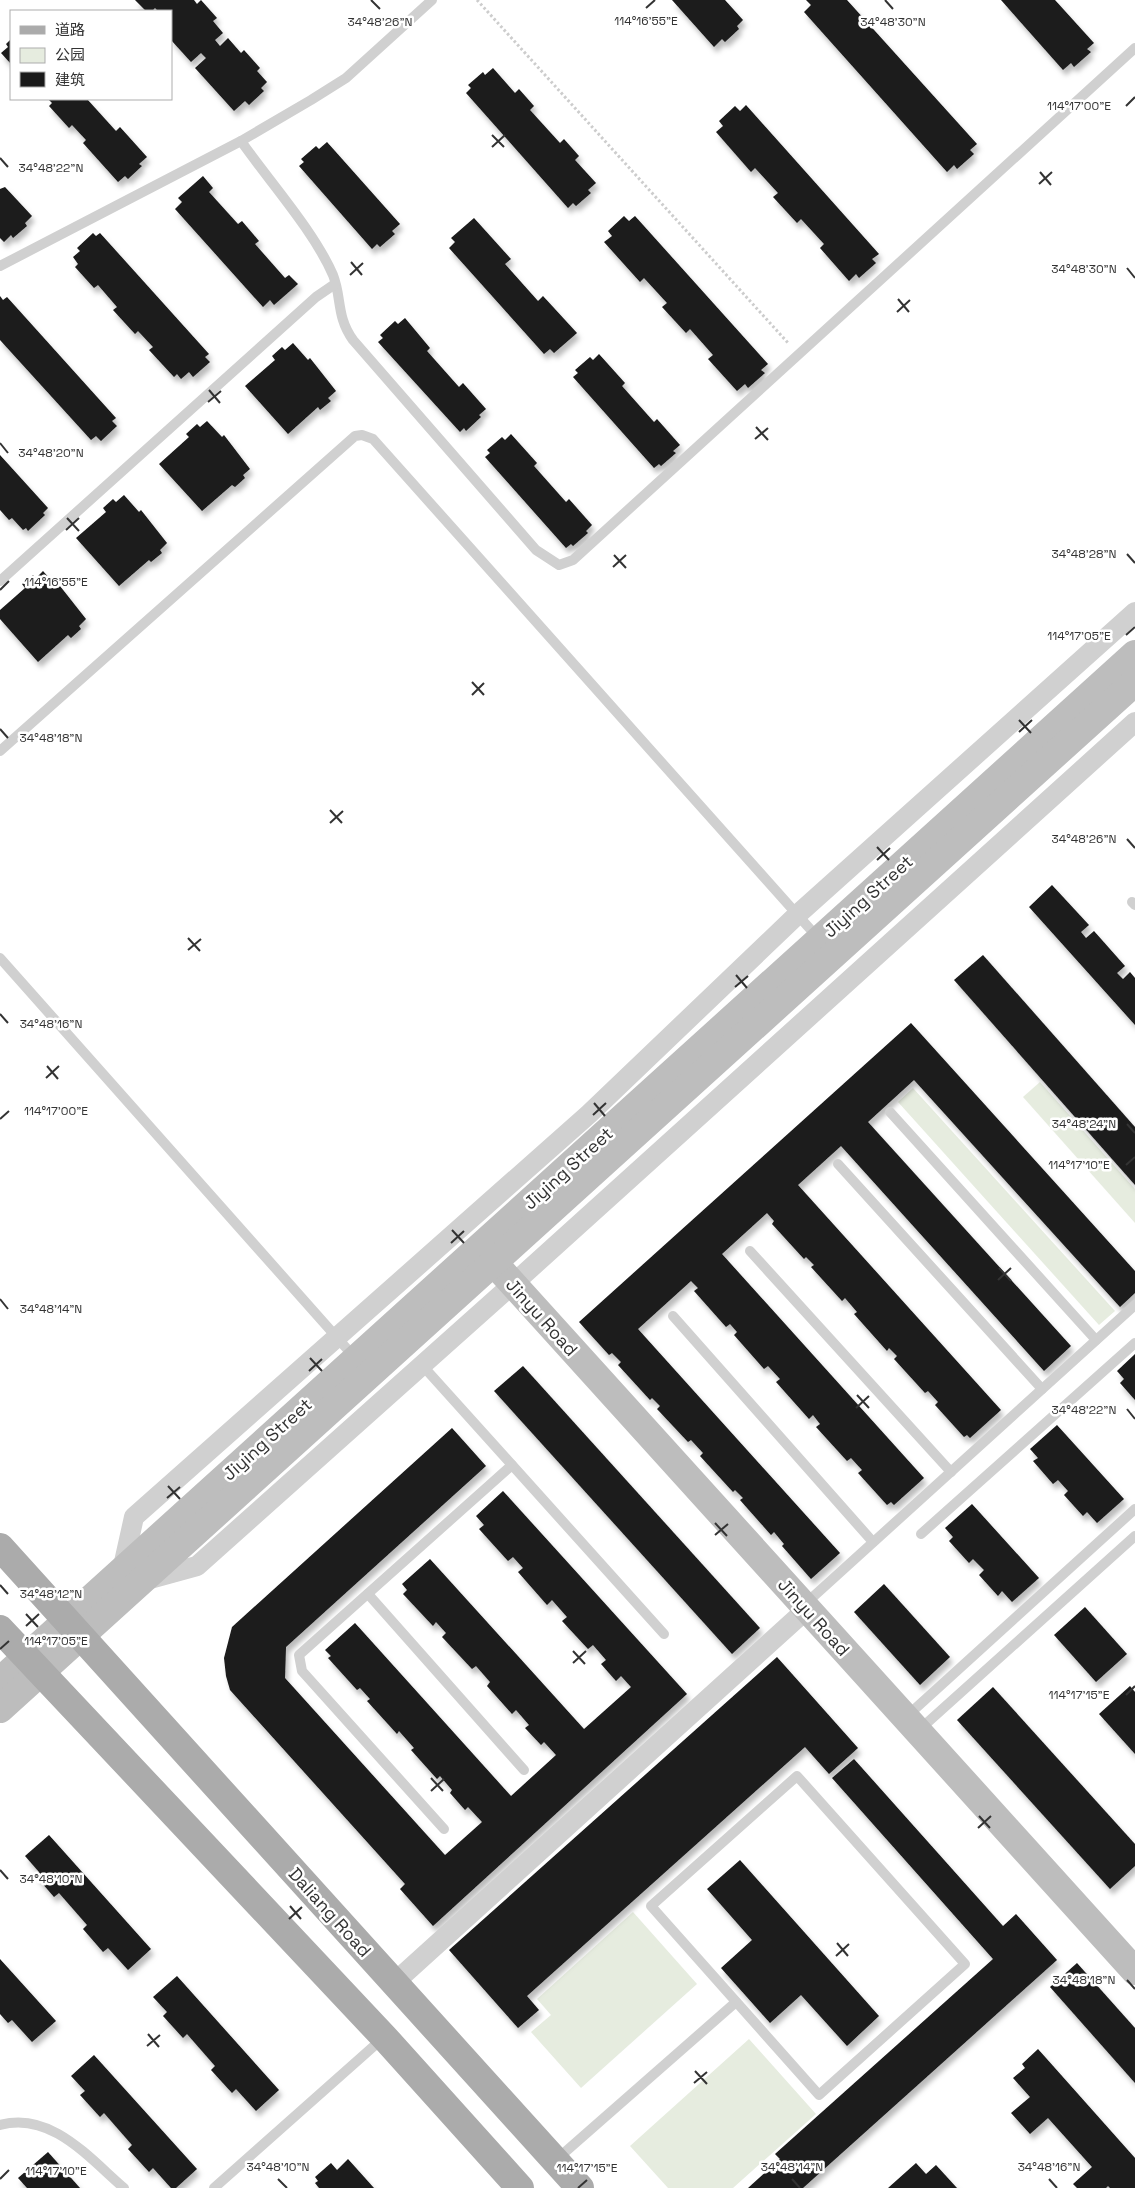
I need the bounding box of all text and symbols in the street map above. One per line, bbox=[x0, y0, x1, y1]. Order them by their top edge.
legend bbox=[10, 10, 172, 100]
text: 114°16'55"E bbox=[614, 13, 678, 29]
text: 34°48'26"N bbox=[348, 14, 412, 30]
text: 34°48'30"N bbox=[860, 14, 926, 30]
text: 道路 bbox=[55, 20, 85, 39]
text: 公园 bbox=[55, 45, 85, 64]
text: 建筑 bbox=[55, 70, 85, 89]
text: 114°17'00"E bbox=[1047, 98, 1111, 114]
text: 34°48'22"N bbox=[19, 160, 83, 176]
text: 34°48'30"N bbox=[1051, 261, 1117, 277]
text: 34°48'20"N bbox=[18, 445, 84, 461]
text: 34°48'28"N bbox=[1051, 546, 1117, 562]
text: 114°16'55"E bbox=[24, 574, 88, 590]
text: 114°17'05"E bbox=[1047, 628, 1111, 644]
text: 34°48'18"N bbox=[20, 730, 82, 746]
text: 34°48'26"N bbox=[1052, 831, 1116, 847]
street label: Jiying Street bbox=[818, 850, 918, 942]
text: 34°48'16"N bbox=[20, 1016, 82, 1032]
text: 114°17'00"E bbox=[24, 1103, 88, 1119]
text: 34°48'24"N bbox=[1052, 1116, 1116, 1132]
street label: Jiying Street bbox=[518, 1122, 618, 1214]
text: 114°17'10"E bbox=[1048, 1157, 1110, 1173]
street label: Jinyu Road bbox=[501, 1273, 583, 1361]
text: 34°48'14"N bbox=[20, 1301, 82, 1317]
street label: Jiying Street bbox=[217, 1393, 317, 1485]
text: 34°48'22"N bbox=[1052, 1402, 1116, 1418]
street label: Jinyu Road bbox=[773, 1573, 855, 1661]
text: 34°48'12"N bbox=[20, 1586, 82, 1602]
text: 114°17'05"E bbox=[24, 1633, 88, 1649]
text: 114°17'15"E bbox=[1049, 1687, 1110, 1703]
street label: Daliang Road bbox=[284, 1862, 376, 1962]
text: 34°48'10"N bbox=[19, 1871, 83, 1887]
text: 34°48'18"N bbox=[1053, 1972, 1115, 1988]
text: 34°48'10"N bbox=[246, 2159, 310, 2175]
text: 34°48'14"N bbox=[761, 2159, 823, 2175]
text: 34°48'16"N bbox=[1018, 2159, 1080, 2175]
text: 114°17'15"E bbox=[557, 2160, 618, 2176]
text: 114°17'10"E bbox=[25, 2163, 87, 2179]

